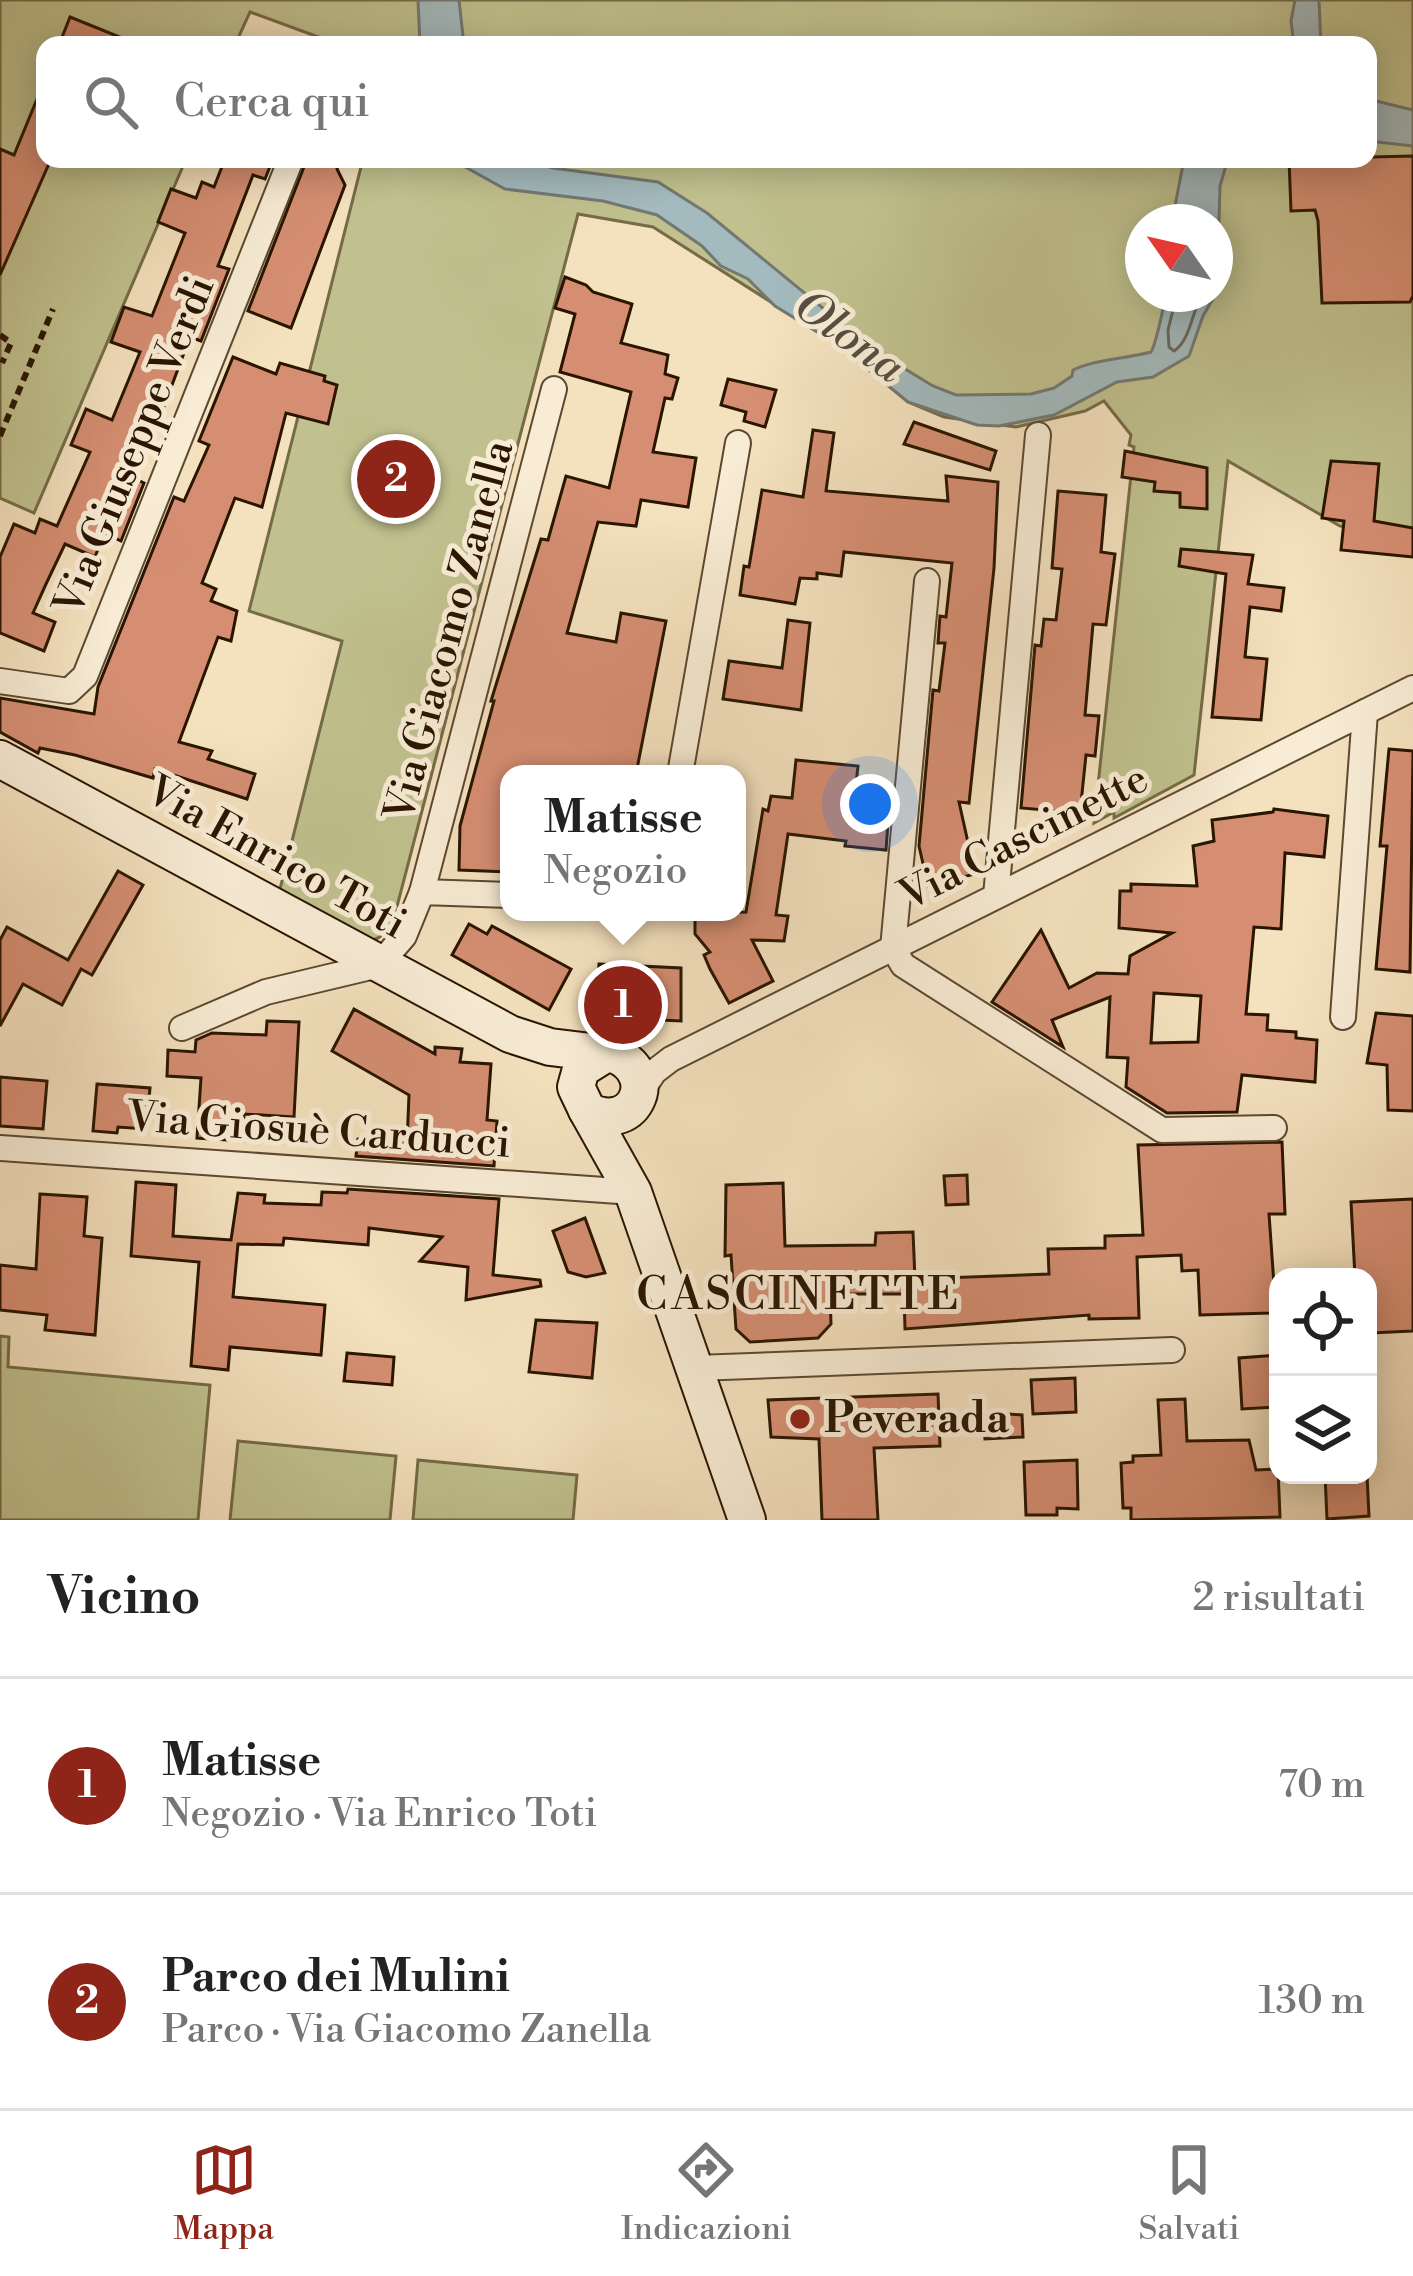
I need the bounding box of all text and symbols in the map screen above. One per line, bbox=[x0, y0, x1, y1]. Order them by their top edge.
search box bbox=[36, 36, 1377, 168]
icon: search bbox=[78, 69, 144, 135]
text: Cerca qui bbox=[174, 74, 370, 131]
north arrow bbox=[1125, 204, 1233, 312]
street label: Via Giuseppe Verdi bbox=[42, 269, 227, 624]
water label: Olona bbox=[783, 278, 916, 397]
pin: 2 bbox=[357, 434, 435, 524]
street label: Via Giacomo Zanella bbox=[373, 434, 527, 828]
street label: Via Cascinette bbox=[890, 753, 1157, 924]
street label: Via Enrico Toti bbox=[136, 764, 415, 951]
popup bbox=[500, 765, 746, 921]
your location bbox=[840, 774, 900, 834]
text: Matisse bbox=[543, 790, 703, 847]
text: Negozio bbox=[543, 847, 687, 896]
pin: 1 bbox=[584, 960, 662, 1050]
street label: Via Giosuè Carducci bbox=[125, 1091, 512, 1171]
district label: CASCINETTE bbox=[636, 1267, 962, 1324]
map controls bbox=[1269, 1268, 1377, 1484]
button: locate bbox=[1269, 1268, 1377, 1376]
button: layers bbox=[1269, 1376, 1377, 1484]
place label: Peverada bbox=[824, 1393, 1009, 1446]
marker: Peverada bbox=[787, 1406, 813, 1432]
text: Vicino bbox=[48, 1566, 201, 1630]
text: 2 risultati bbox=[1193, 1574, 1365, 1623]
text: Matisse bbox=[162, 1733, 321, 1790]
text: 1 bbox=[78, 1761, 96, 1810]
text: 70 m bbox=[1278, 1761, 1365, 1810]
text: Negozio · Via Enrico Toti bbox=[162, 1790, 597, 1839]
text: Parco dei Mulini bbox=[162, 1949, 510, 2006]
text: 2 bbox=[75, 1977, 99, 2026]
text: 130 m bbox=[1259, 1977, 1365, 2026]
text: Parco · Via Giacomo Zanella bbox=[162, 2006, 651, 2055]
tab: Mappa bbox=[173, 2137, 274, 2250]
tab: Indicazioni bbox=[621, 2137, 792, 2250]
tab: Salvati bbox=[1138, 2137, 1240, 2250]

